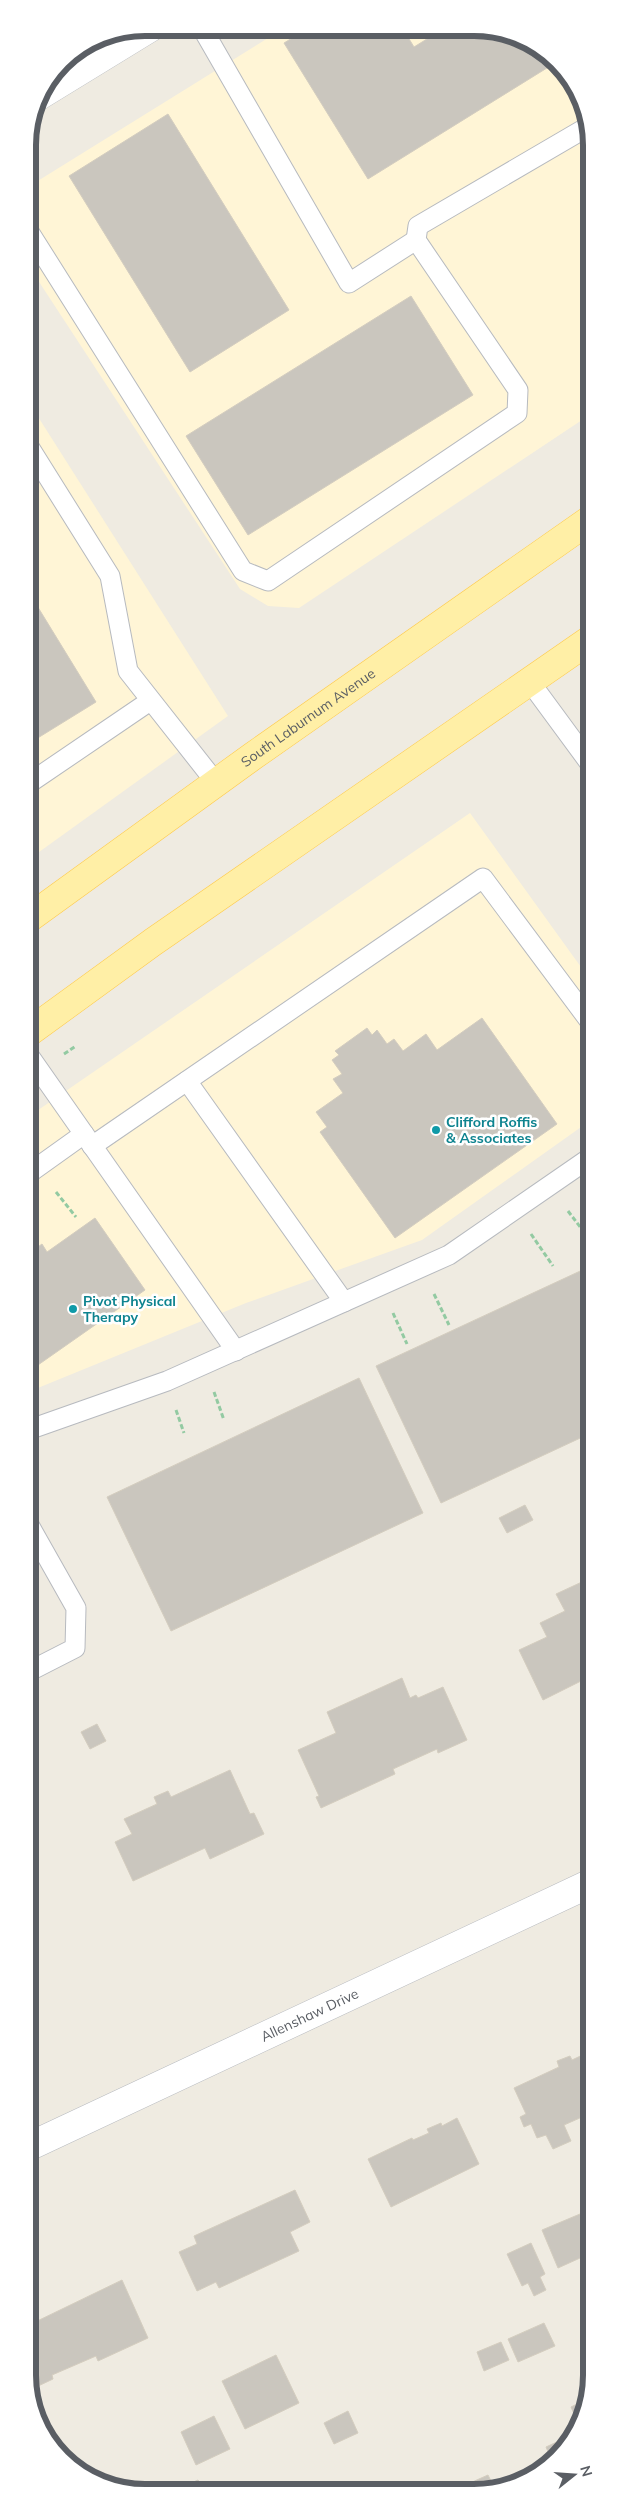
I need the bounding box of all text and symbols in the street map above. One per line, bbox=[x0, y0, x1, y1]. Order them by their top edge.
street label: South Laburnum Avenue bbox=[237, 664, 379, 771]
place label: Clifford Roffis & Associates bbox=[446, 1113, 537, 1147]
marker: Clifford Roffis & Associates bbox=[430, 1124, 442, 1136]
place label: Pivot Physical Therapy bbox=[83, 1292, 176, 1326]
marker: Pivot Physical Therapy bbox=[67, 1303, 79, 1315]
street label: Allenshaw Drive bbox=[258, 1984, 361, 2046]
north arrow bbox=[549, 2450, 599, 2500]
text: N bbox=[576, 2464, 597, 2479]

